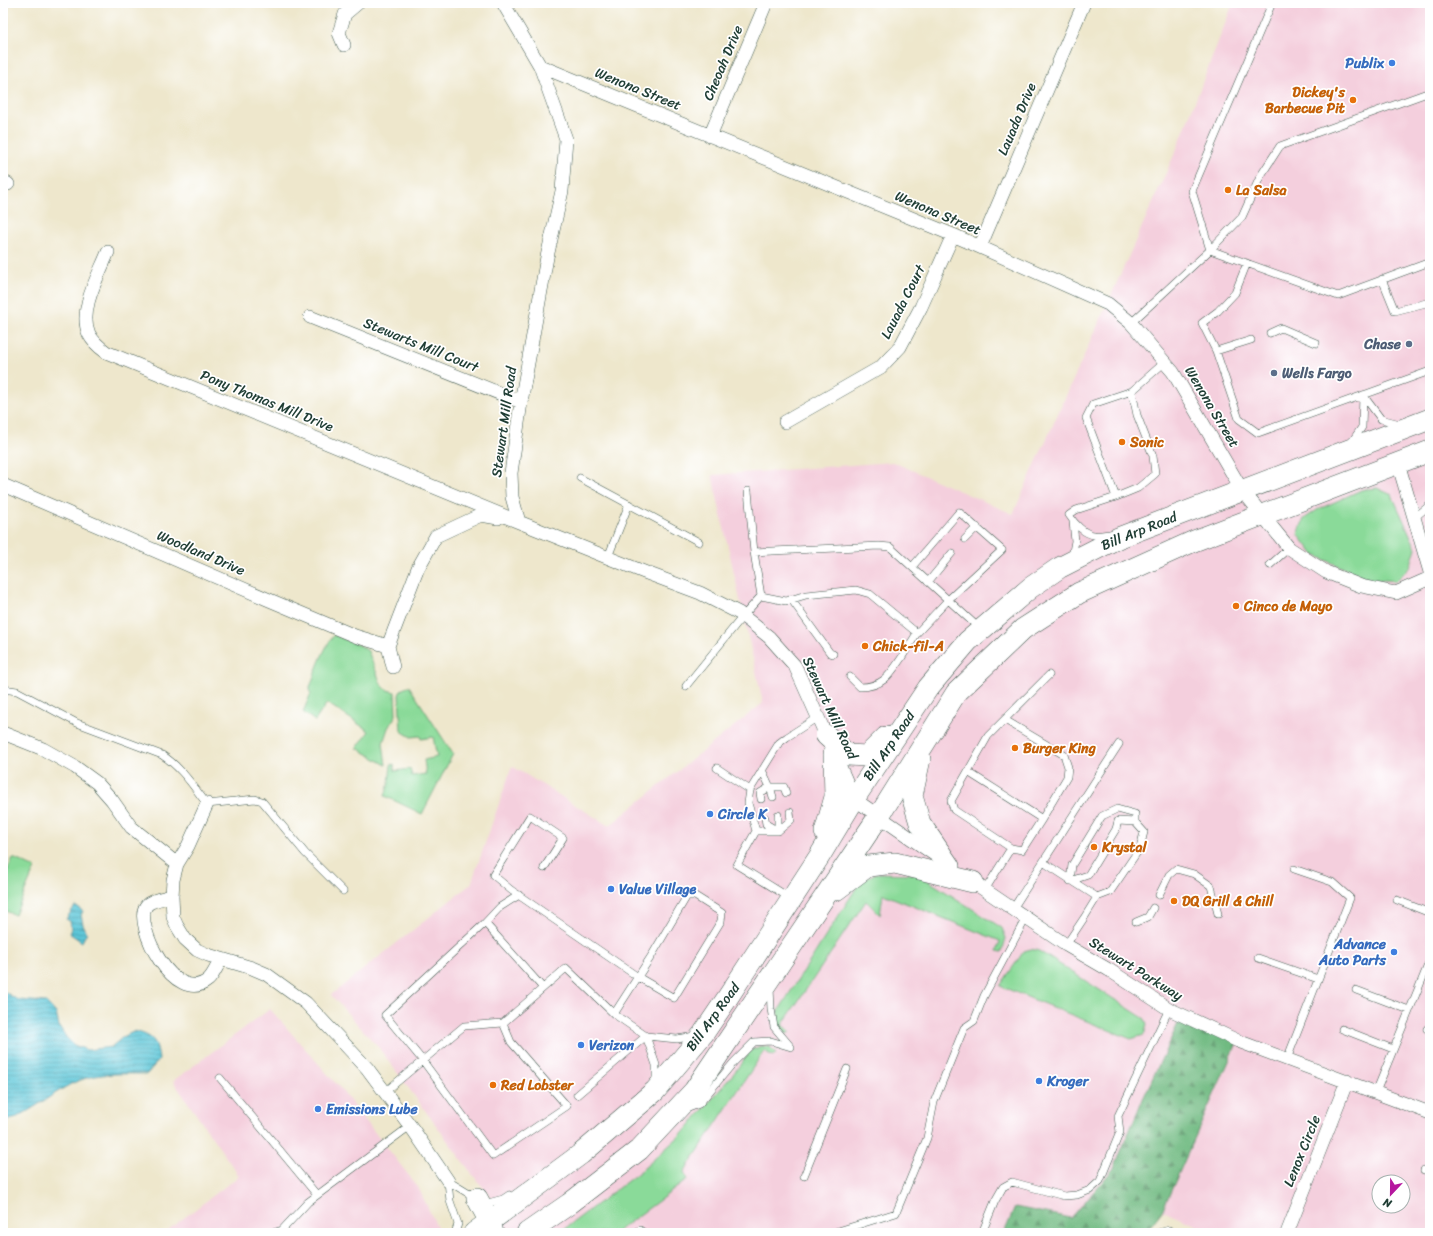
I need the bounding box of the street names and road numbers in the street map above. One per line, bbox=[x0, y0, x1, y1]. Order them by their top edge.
street label: Cheoah Drive bbox=[696, 21, 750, 105]
street label: Wenona Street bbox=[591, 60, 685, 118]
street label: Lauada Drive bbox=[990, 78, 1044, 159]
street label: Wenona Street bbox=[891, 184, 985, 242]
street label: Lauada Court bbox=[874, 259, 933, 344]
street label: Stewarts Mill Court bbox=[360, 310, 484, 380]
street label: Wenona Street bbox=[1178, 361, 1246, 453]
street label: Pony Thomas Mill Drive bbox=[197, 363, 338, 439]
street label: Stewart Mill Road bbox=[484, 364, 524, 479]
street label: Bill Arp Road bbox=[1097, 504, 1182, 558]
street label: Woodland Drive bbox=[153, 523, 249, 583]
street label: Stewart Mill Road bbox=[795, 652, 866, 765]
street label: Bill Arp Road bbox=[856, 704, 923, 786]
street label: Stewart Parkway bbox=[1084, 930, 1189, 1008]
street label: Bill Arp Road bbox=[679, 976, 748, 1057]
street label: Lenox Circle bbox=[1276, 1111, 1328, 1191]

